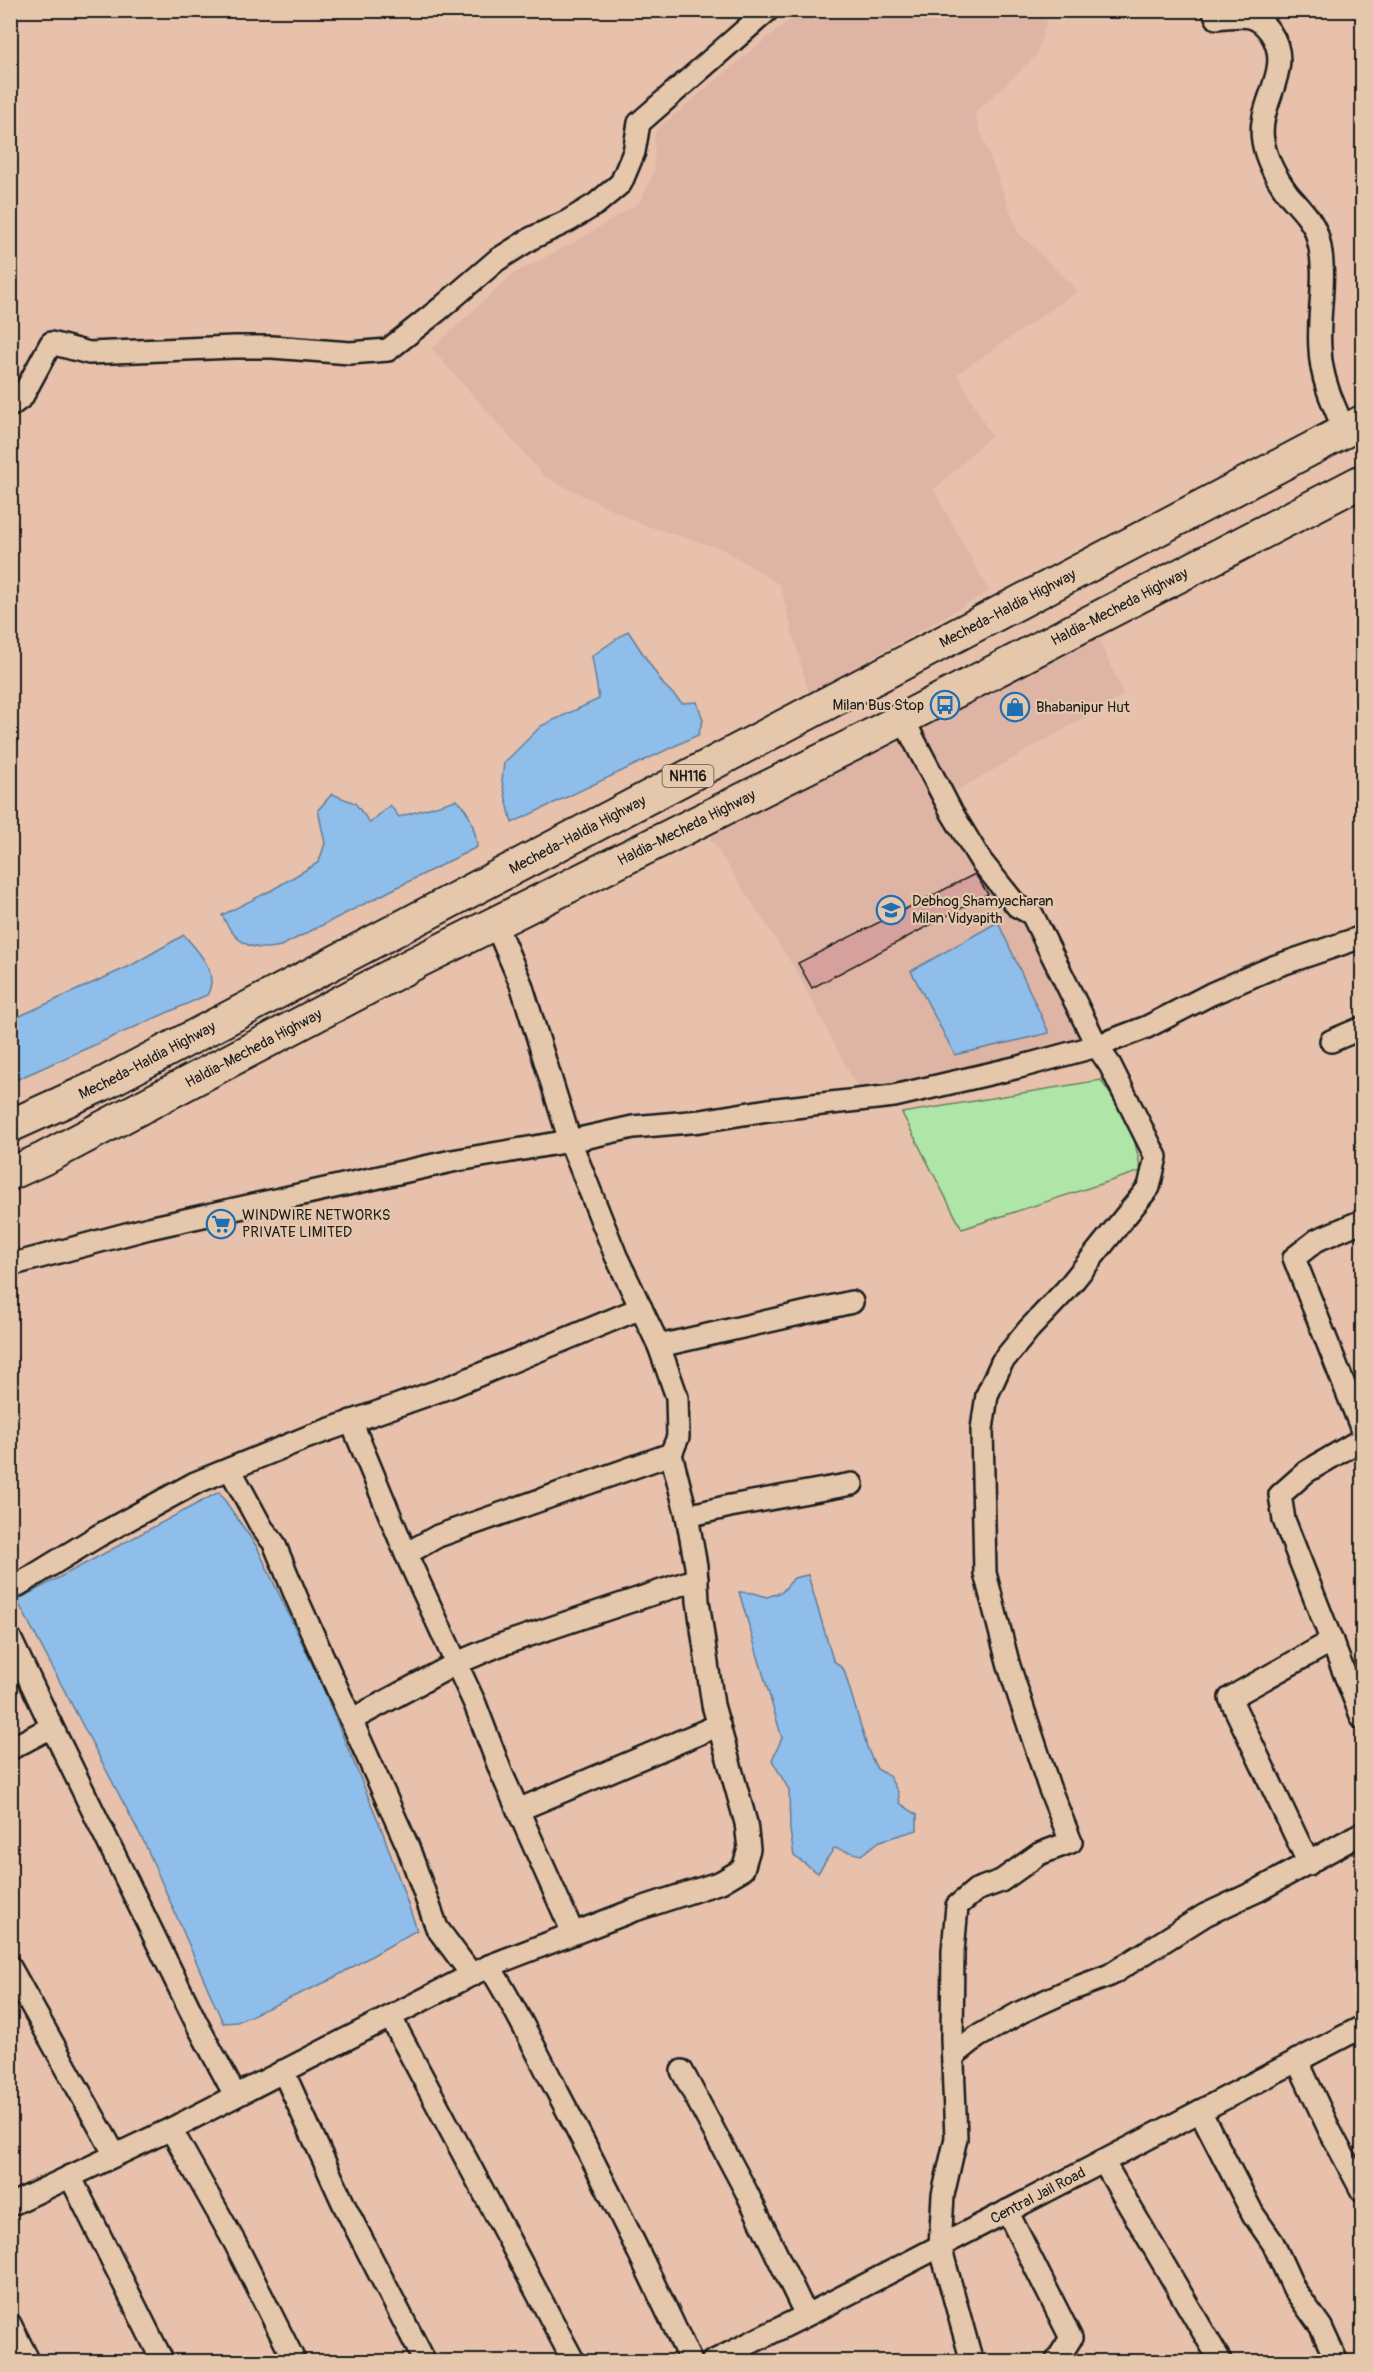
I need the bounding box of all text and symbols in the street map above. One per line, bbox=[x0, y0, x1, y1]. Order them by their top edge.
street label: Haldia-Mecheda Highway bbox=[1047, 563, 1192, 650]
street label: Mecheda-Haldia Highway bbox=[936, 564, 1080, 652]
bus stop icon: Milan Bus Stop bbox=[929, 689, 961, 721]
shop icon: Bhabanipur Hut bbox=[999, 691, 1031, 723]
place label: Milan Bus Stop bbox=[833, 696, 924, 715]
place label: Bhabanipur Hut bbox=[1036, 698, 1131, 717]
road number: NH116 bbox=[662, 765, 714, 787]
street label: Haldia-Mecheda Highway bbox=[614, 785, 759, 870]
street label: Mecheda-Haldia Highway bbox=[506, 791, 650, 878]
place label: Debhog Shamyacharan Milan Vidyapith bbox=[912, 892, 1054, 928]
school or university icon: Debhog Shamyacharan Milan Vidyapith bbox=[875, 894, 907, 926]
street label: Haldia-Mecheda Highway bbox=[182, 1004, 325, 1092]
street label: Mecheda-Haldia Highway bbox=[75, 1017, 219, 1103]
place label: WINDWIRE NETWORKS PRIVATE LIMITED bbox=[242, 1206, 390, 1242]
supermarket icon: WINDWIRE NETWORKS PRIVATE LIMITED bbox=[205, 1208, 237, 1240]
street label: Central Jail Road bbox=[987, 2163, 1089, 2228]

